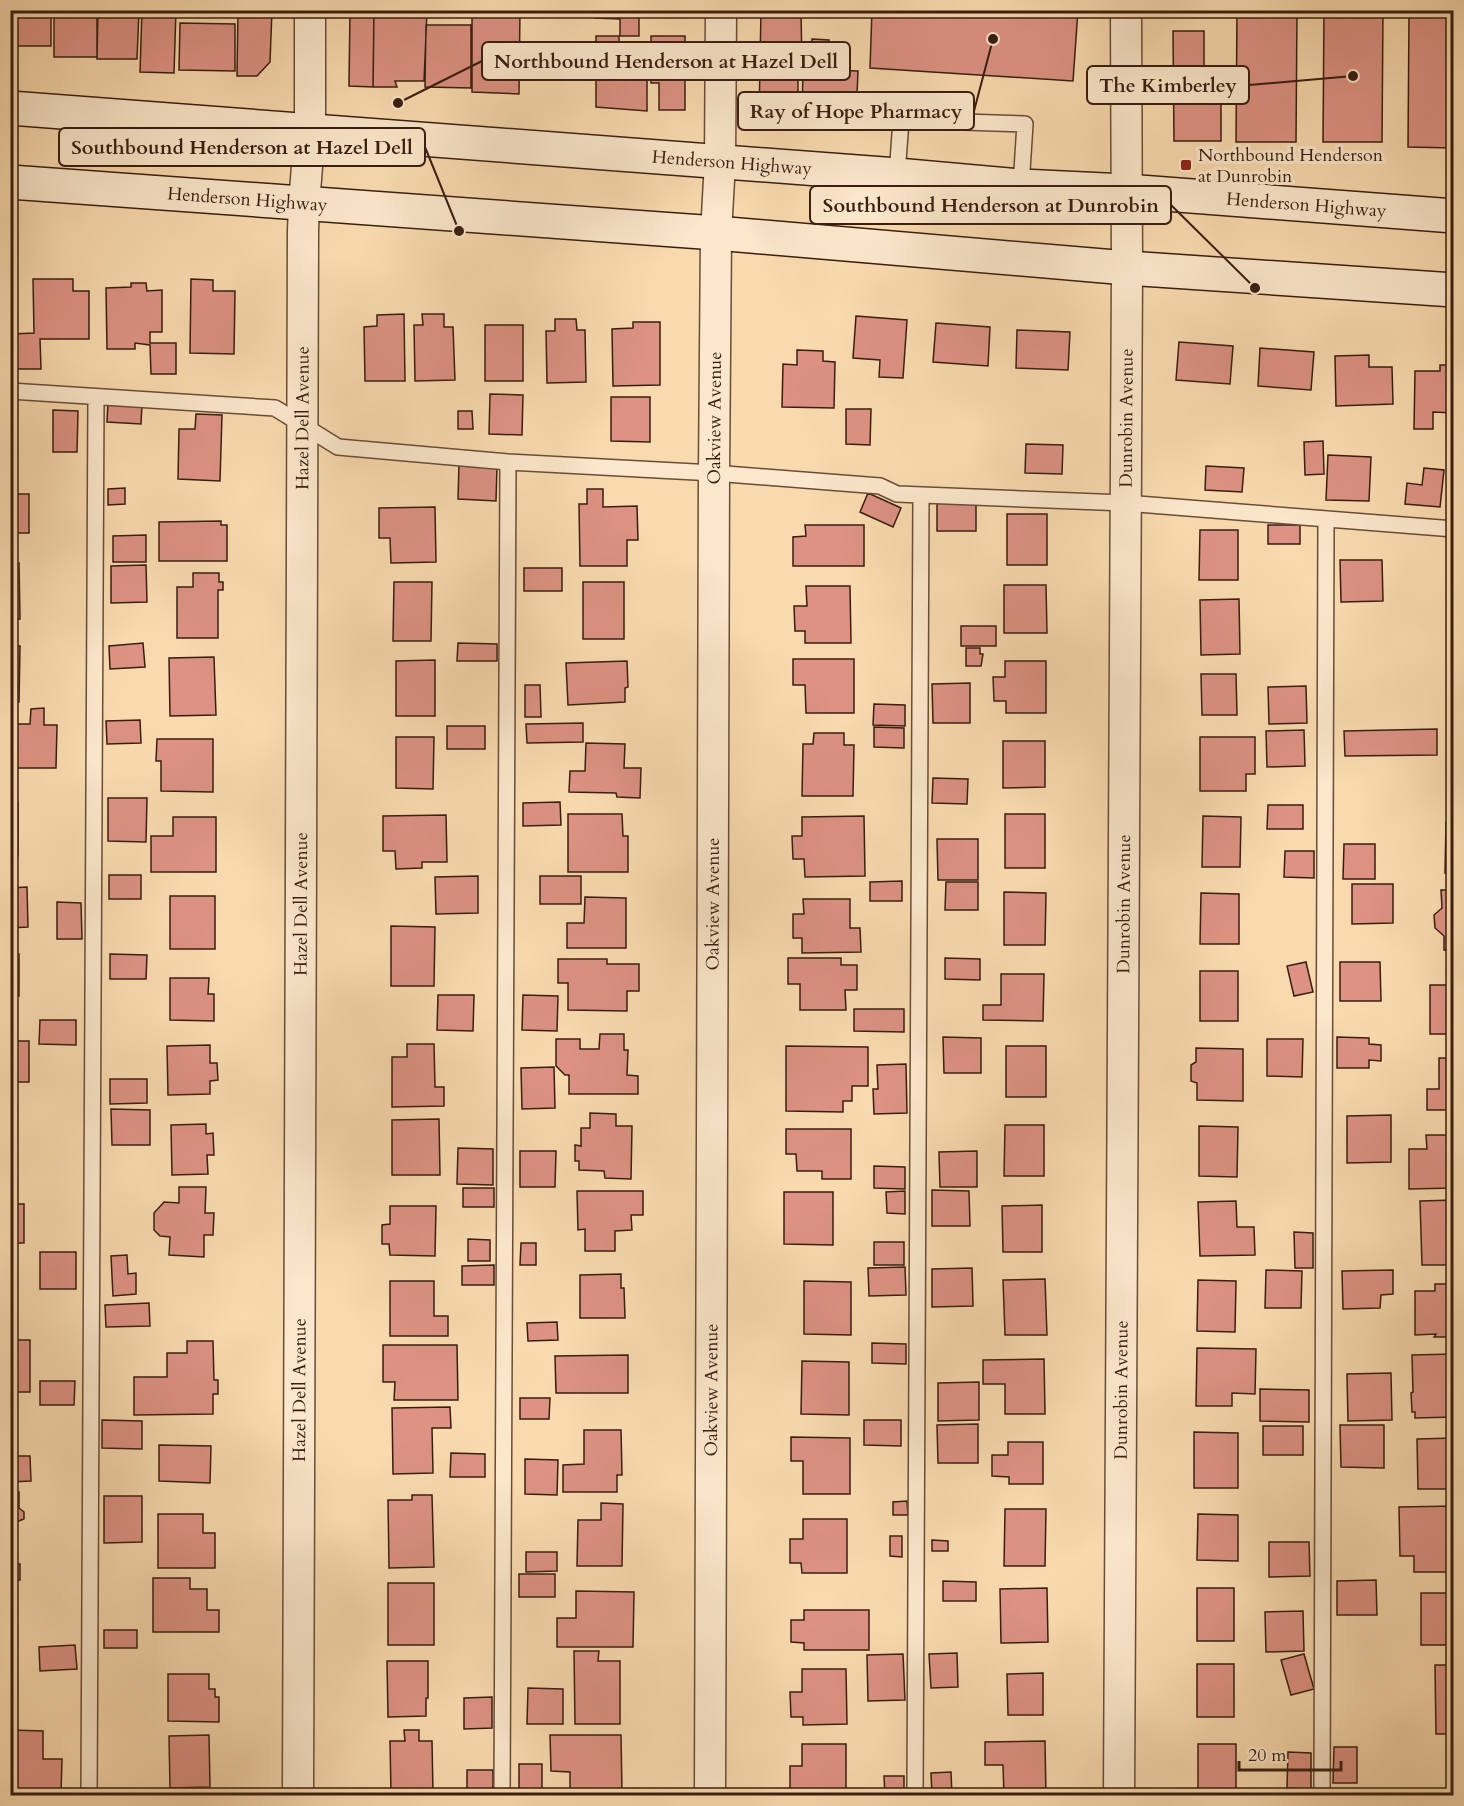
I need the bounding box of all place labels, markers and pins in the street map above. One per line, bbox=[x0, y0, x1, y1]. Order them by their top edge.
callout: Northbound Henderson at Hazel Dell bbox=[482, 42, 850, 80]
callout: The Kimberley bbox=[1087, 66, 1249, 104]
callout: Ray of Hope Pharmacy bbox=[738, 92, 974, 130]
callout: Southbound Henderson at Hazel Dell bbox=[59, 128, 425, 166]
place label: Northbound Henderson at Dunrobin bbox=[1198, 143, 1384, 189]
marker: Northbound Henderson at Dunrobin bbox=[1179, 158, 1193, 172]
callout: Southbound Henderson at Dunrobin bbox=[810, 186, 1171, 224]

